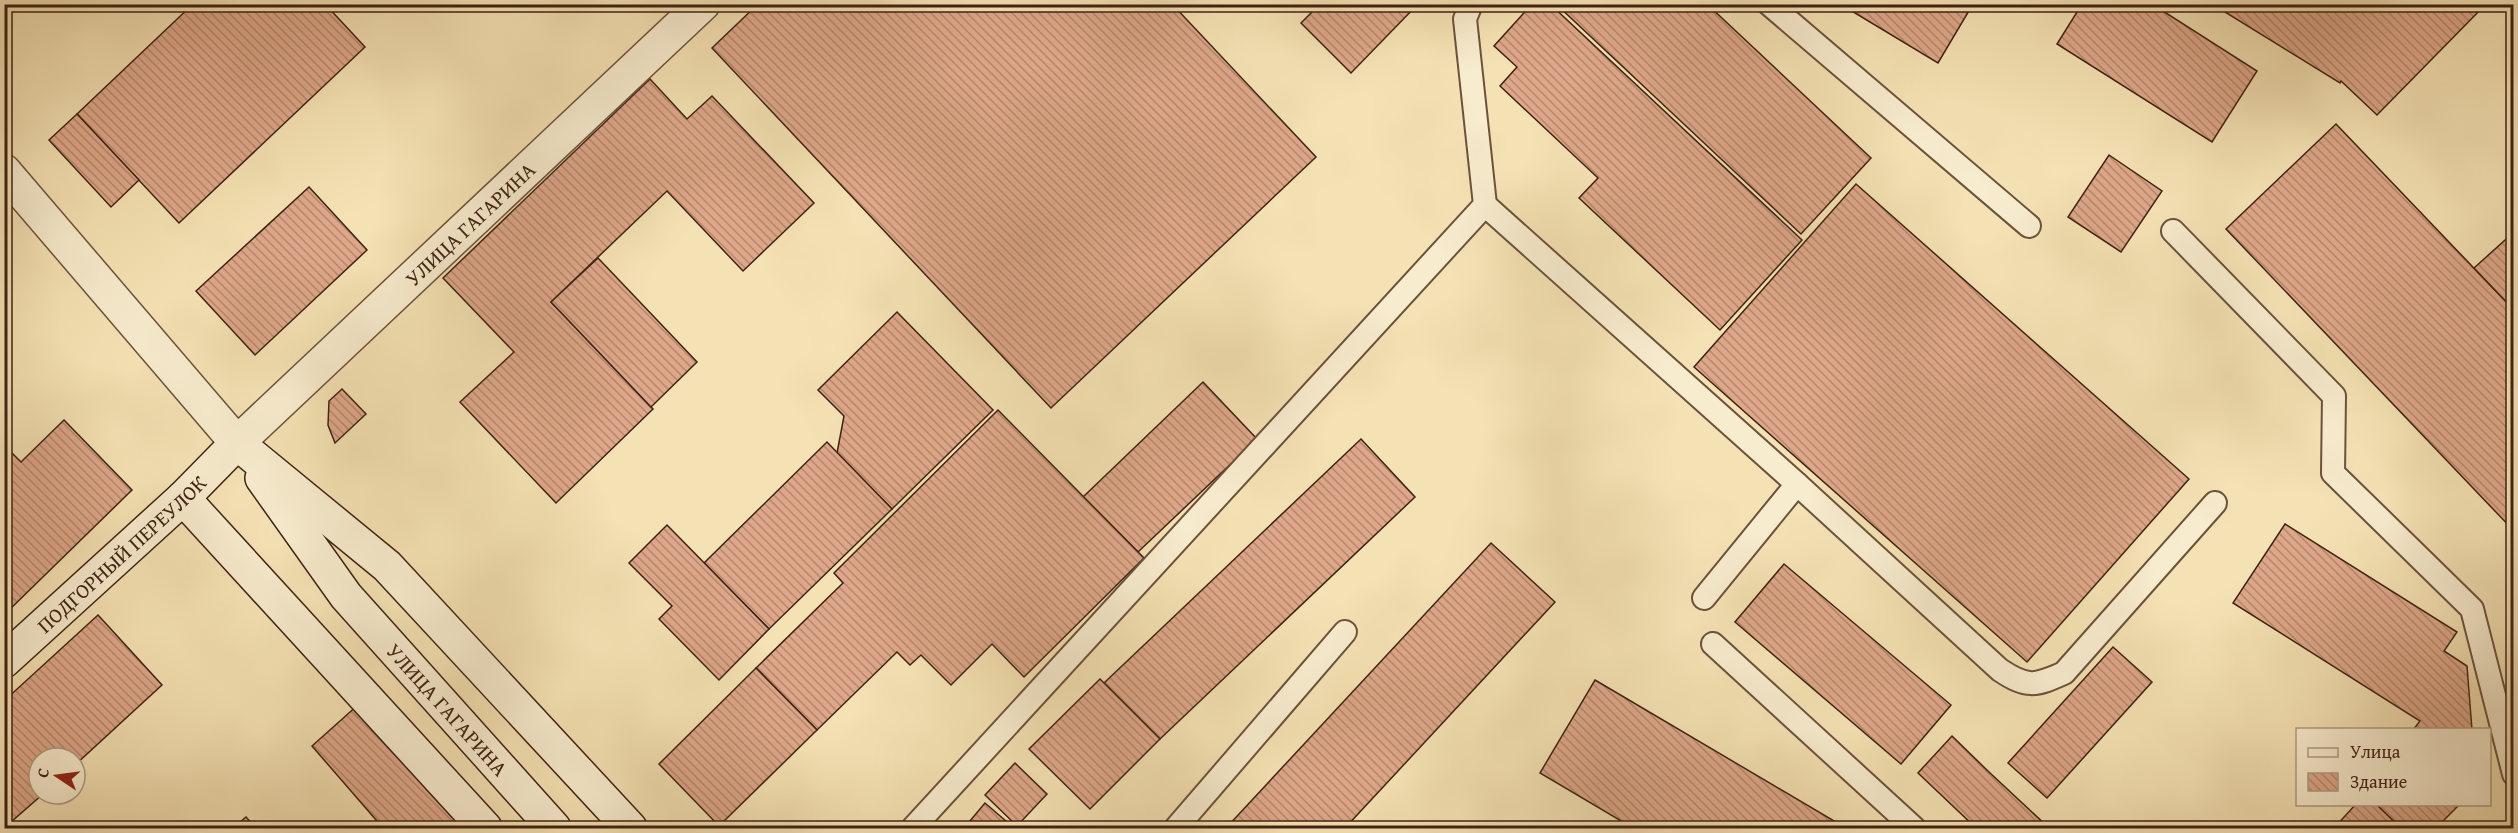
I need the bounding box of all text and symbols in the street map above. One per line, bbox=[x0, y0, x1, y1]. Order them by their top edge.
street label: УЛИЦА ГАГАРИНА bbox=[398, 154, 542, 293]
street label: ПОДГОРНЫЙ ПЕРЕУЛОК bbox=[29, 468, 213, 640]
street label: УЛИЦА ГАГАРИНА bbox=[380, 636, 516, 783]
legend bbox=[2296, 728, 2491, 806]
text: Улица bbox=[2350, 738, 2401, 765]
north arrow bbox=[27, 746, 87, 806]
text: С bbox=[30, 766, 55, 780]
text: Здание bbox=[2350, 768, 2407, 795]

